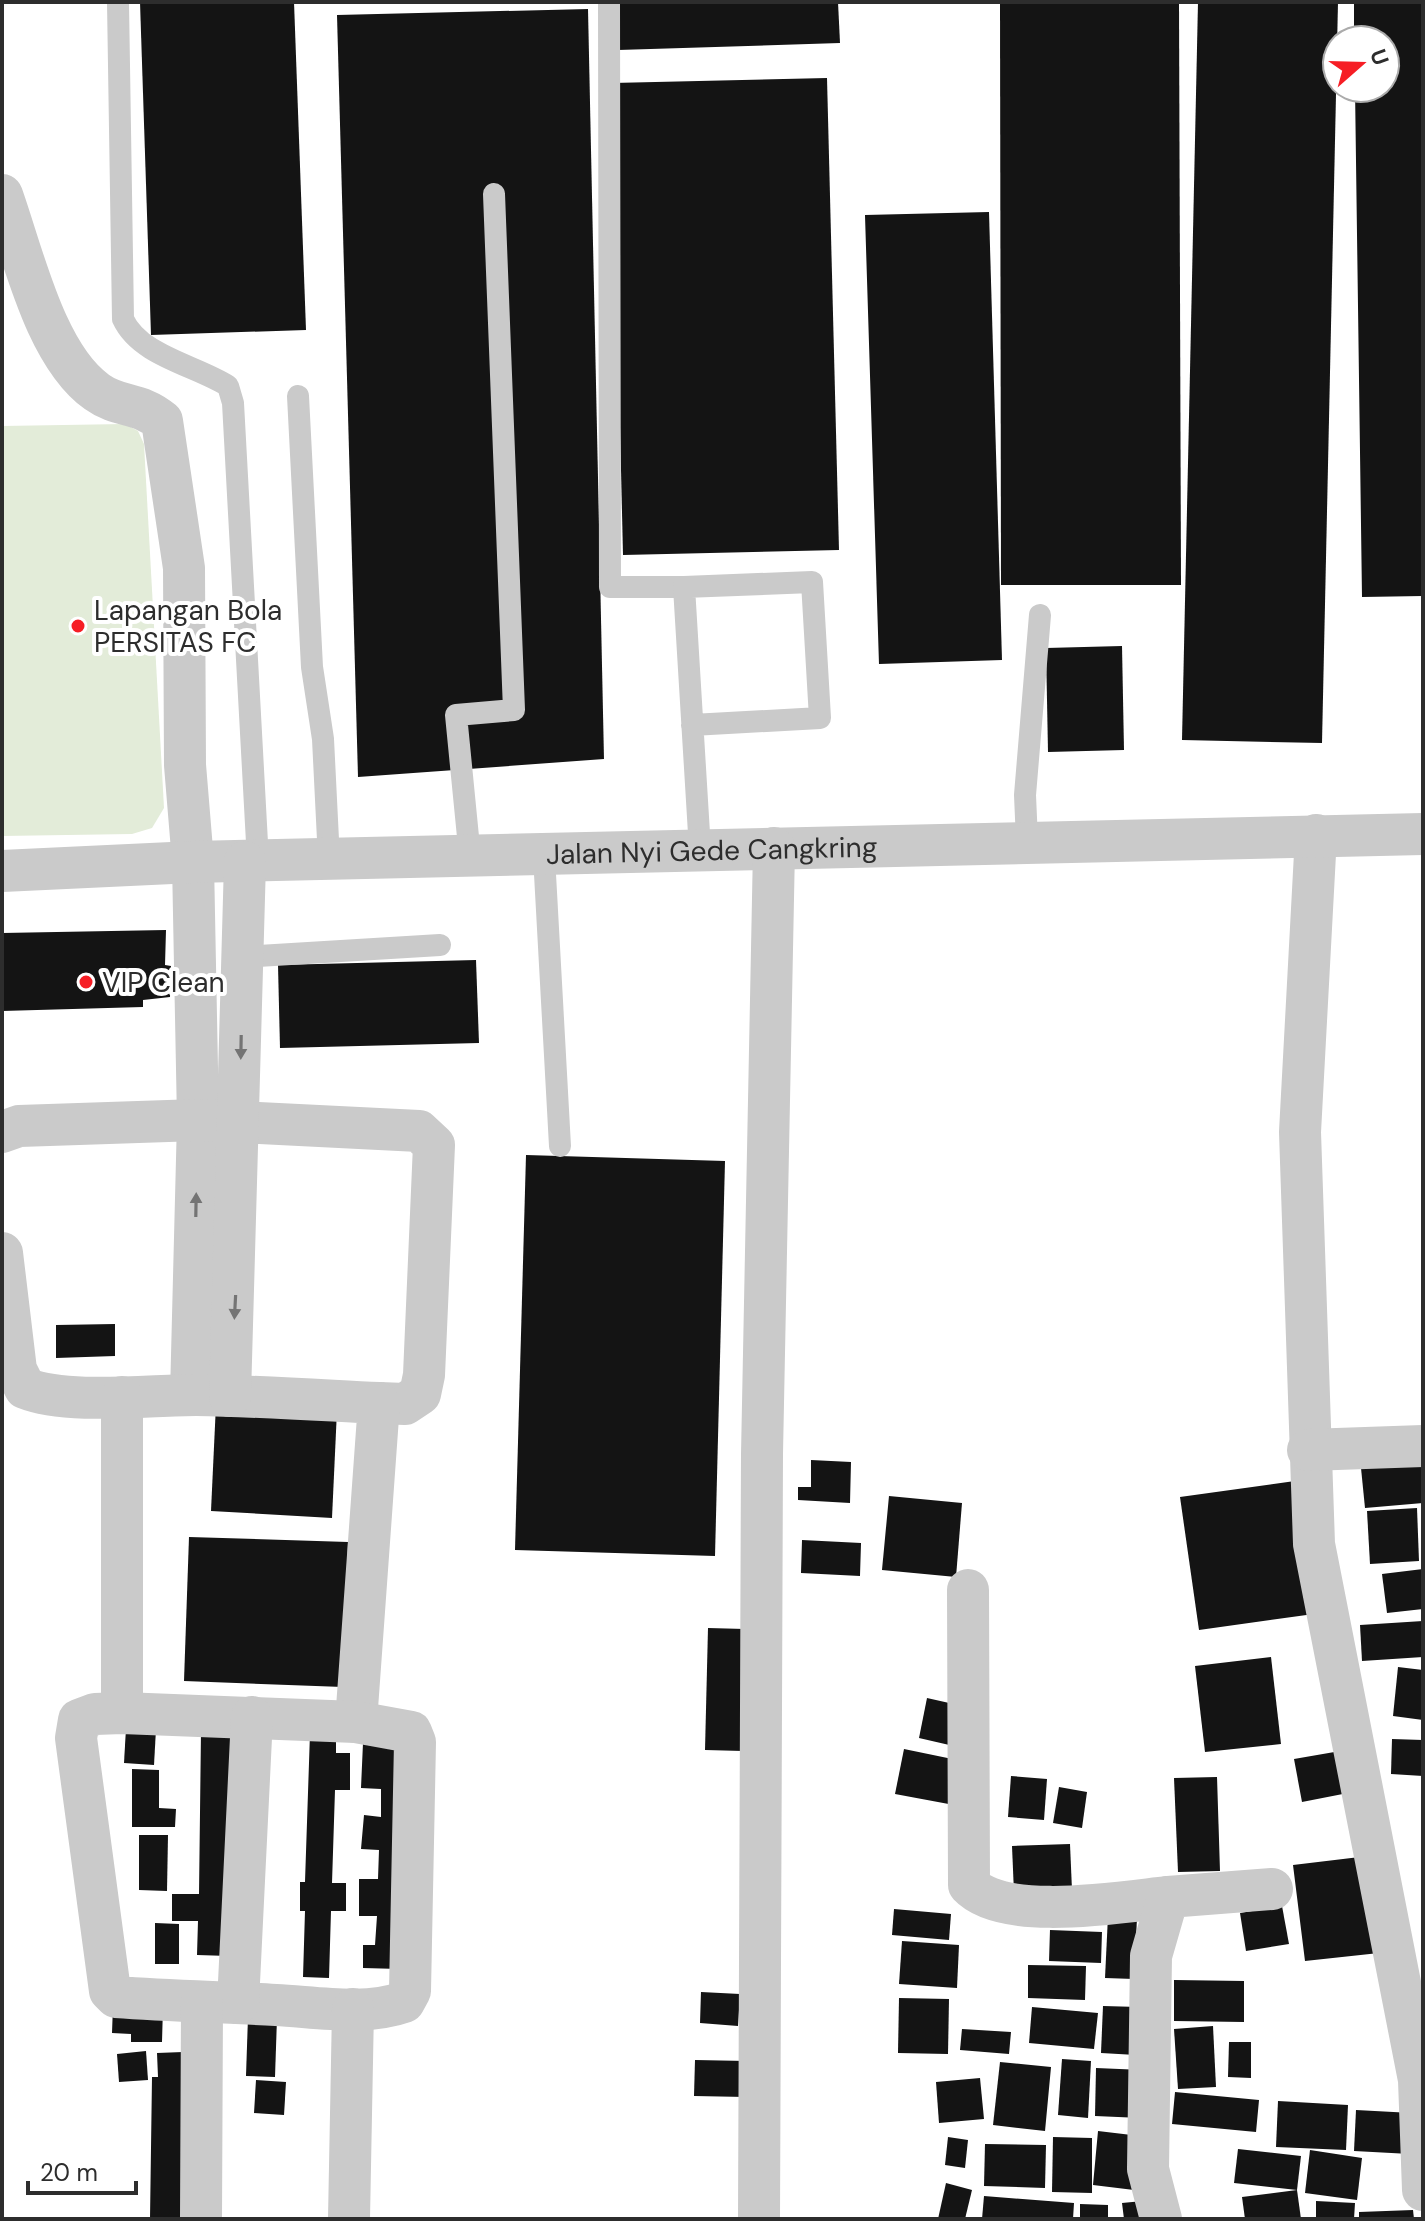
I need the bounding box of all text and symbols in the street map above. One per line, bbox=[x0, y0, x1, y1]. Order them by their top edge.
north arrow bbox=[1321, 24, 1401, 104]
text: U bbox=[1363, 45, 1396, 69]
place label: Lapangan Bola PERSITAS FC bbox=[94, 592, 282, 661]
marker: Lapangan Bola PERSITAS FC bbox=[69, 617, 87, 635]
street label: Jalan Nyi Gede Cangkring bbox=[546, 828, 878, 872]
place label: VIP Clean bbox=[102, 964, 225, 1001]
marker: VIP Clean bbox=[77, 973, 95, 991]
one-way arrow bbox=[234, 1035, 247, 1060]
one-way arrow bbox=[189, 1192, 202, 1217]
one-way arrow bbox=[228, 1295, 241, 1320]
scale bar bbox=[28, 2145, 136, 2195]
text: 20 m bbox=[40, 2157, 98, 2188]

